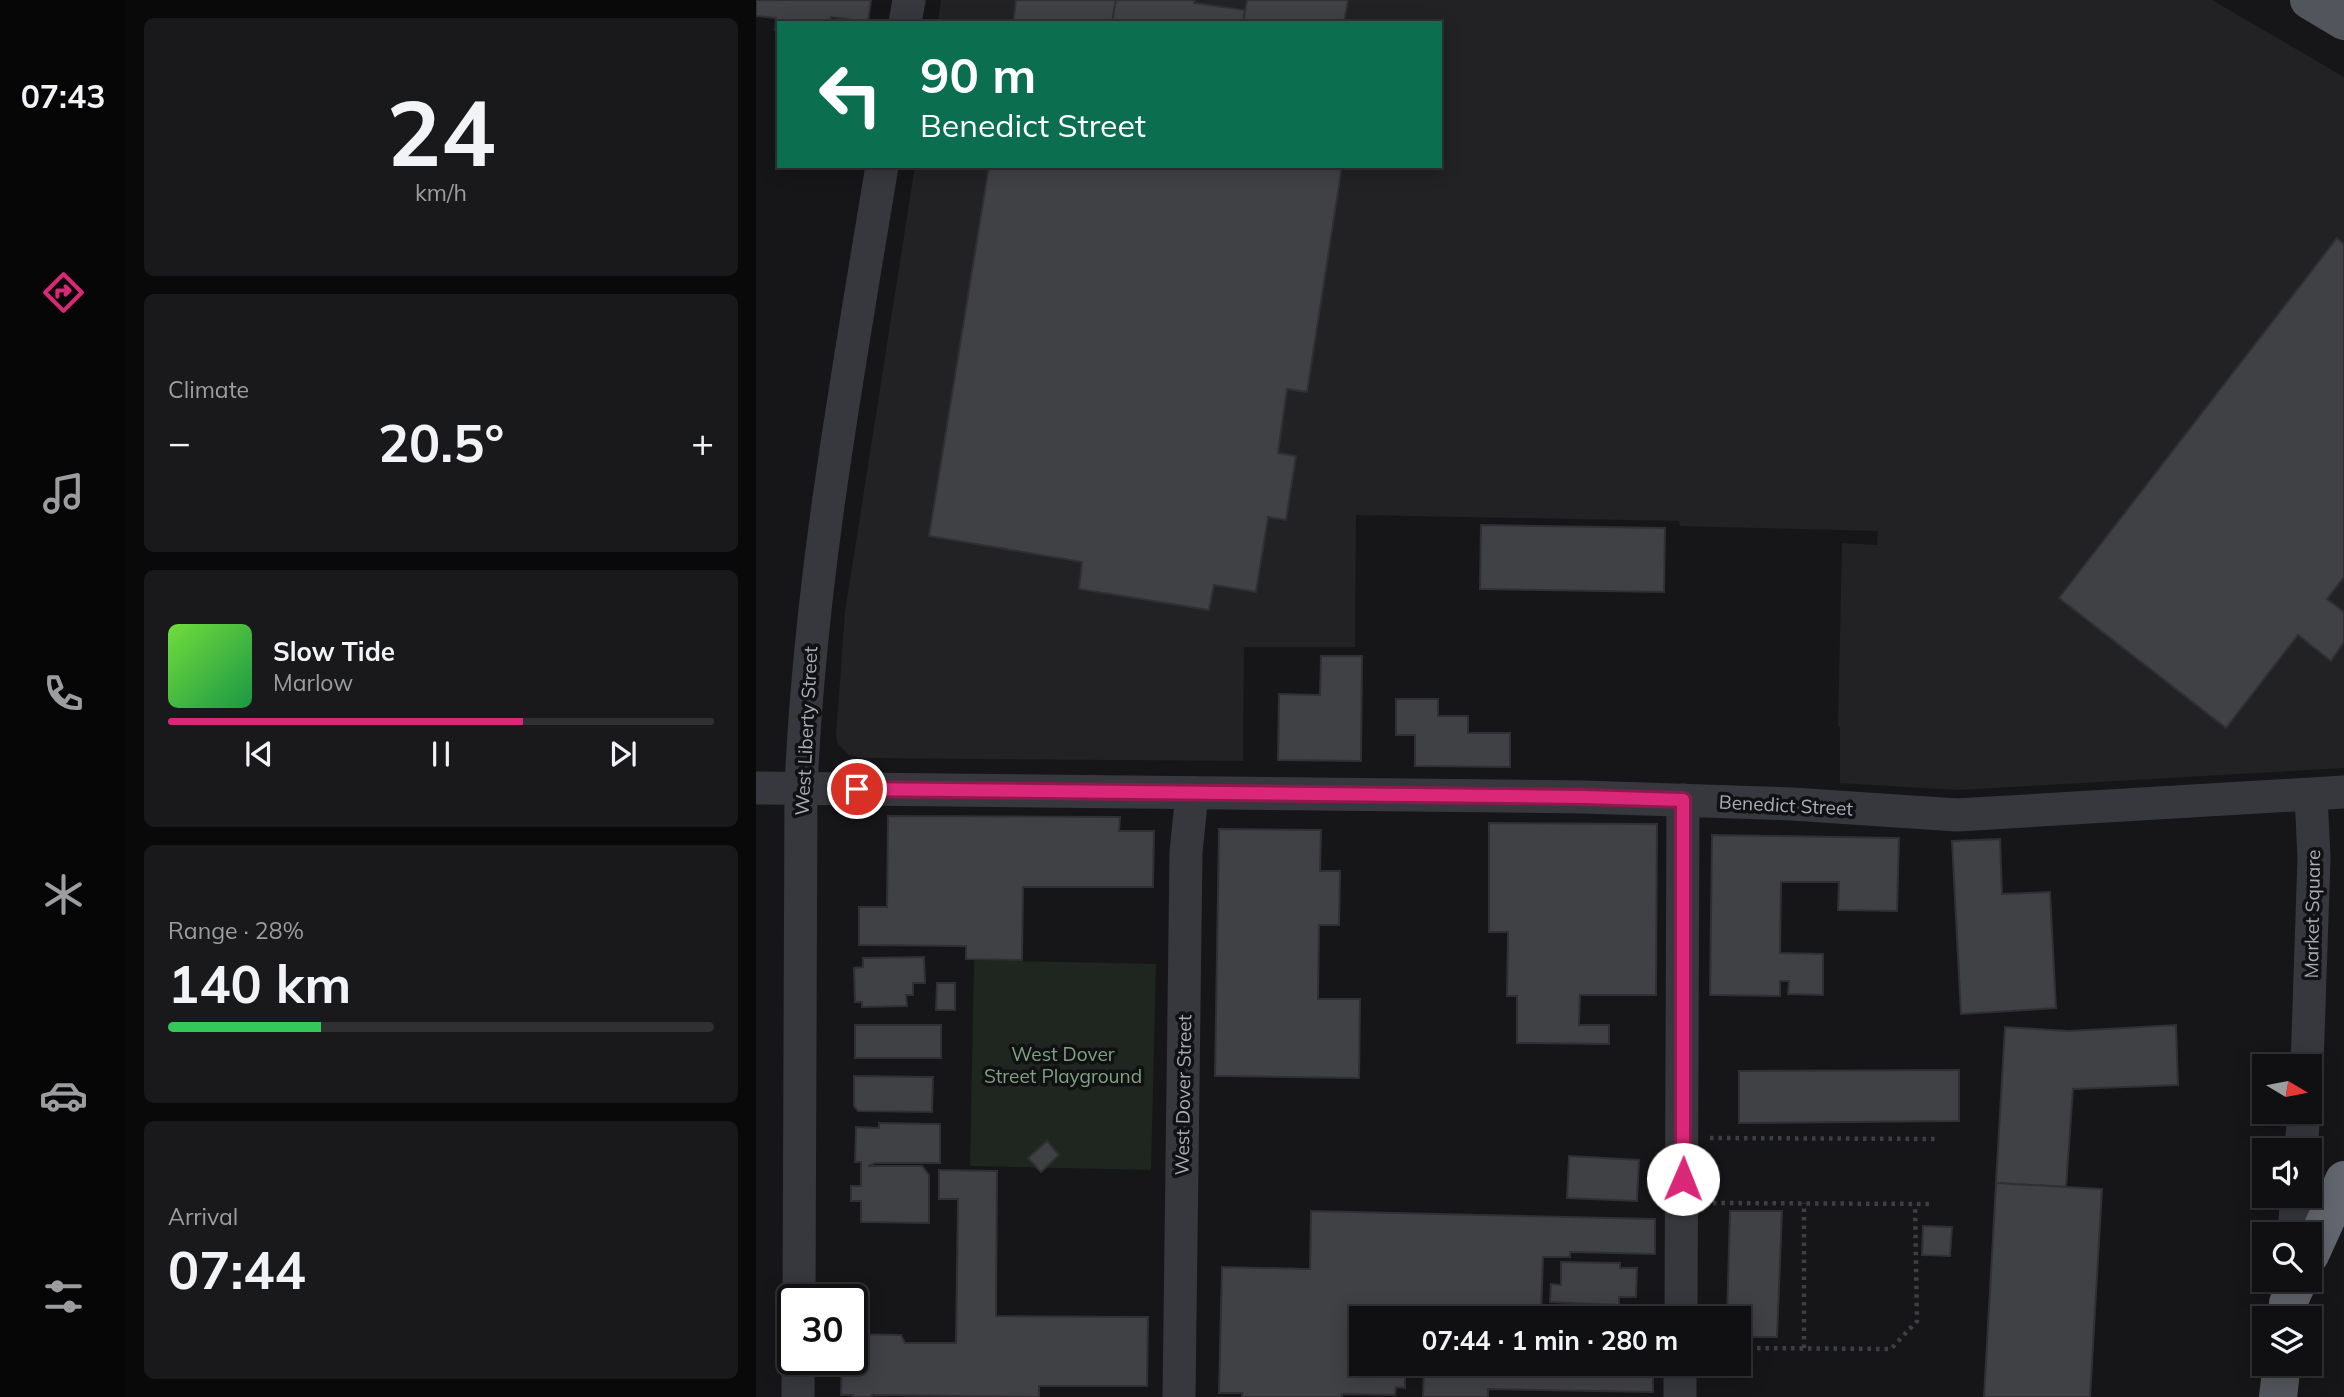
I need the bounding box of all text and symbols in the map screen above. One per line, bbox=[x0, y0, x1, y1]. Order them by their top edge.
text: 90 m bbox=[920, 44, 1036, 105]
icon: left bbox=[805, 49, 896, 140]
text: 24 bbox=[386, 75, 496, 189]
text: 07:43 bbox=[21, 76, 105, 116]
text: Benedict Street bbox=[920, 105, 1146, 145]
text: km/h bbox=[415, 178, 467, 207]
icon: directions bbox=[39, 268, 88, 317]
text: Climate bbox=[168, 375, 249, 404]
text: 20.5° bbox=[378, 410, 504, 475]
text: − bbox=[168, 418, 191, 466]
text: + bbox=[691, 418, 714, 466]
icon: music bbox=[39, 469, 88, 518]
text: Slow Tide bbox=[273, 635, 395, 668]
street label: West Liberty Street bbox=[790, 645, 822, 816]
text: Marlow bbox=[273, 668, 353, 697]
icon: phone bbox=[39, 669, 88, 718]
icon: previous bbox=[240, 735, 278, 773]
icon: pause bbox=[422, 735, 460, 773]
icon: next bbox=[604, 735, 642, 773]
pin bbox=[827, 759, 887, 819]
icon: arrive bbox=[838, 770, 876, 808]
street label: Benedict Street bbox=[1718, 790, 1854, 821]
street label: Market Square bbox=[2299, 849, 2325, 979]
icon: climate bbox=[39, 870, 88, 919]
text: Range · 28% bbox=[168, 916, 304, 945]
text: 140 km bbox=[168, 951, 351, 1016]
street label: West Dover Street bbox=[1170, 1014, 1196, 1176]
park label: West Dover Street Playground bbox=[984, 1042, 1142, 1088]
north arrow bbox=[2252, 1054, 2322, 1124]
map controls bbox=[2252, 1054, 2322, 1376]
icon: car bbox=[39, 1071, 88, 1120]
button: sound bbox=[2252, 1138, 2322, 1208]
position arrow bbox=[1646, 1142, 1720, 1216]
text: Arrival bbox=[168, 1202, 238, 1231]
button: search bbox=[2252, 1222, 2322, 1292]
text: 07:44 bbox=[168, 1237, 306, 1302]
icon: filters bbox=[39, 1272, 88, 1321]
speed limit sign: 30 bbox=[777, 1284, 868, 1375]
button: layers bbox=[2252, 1306, 2322, 1376]
text: 07:44 · 1 min · 280 m bbox=[1422, 1324, 1678, 1357]

